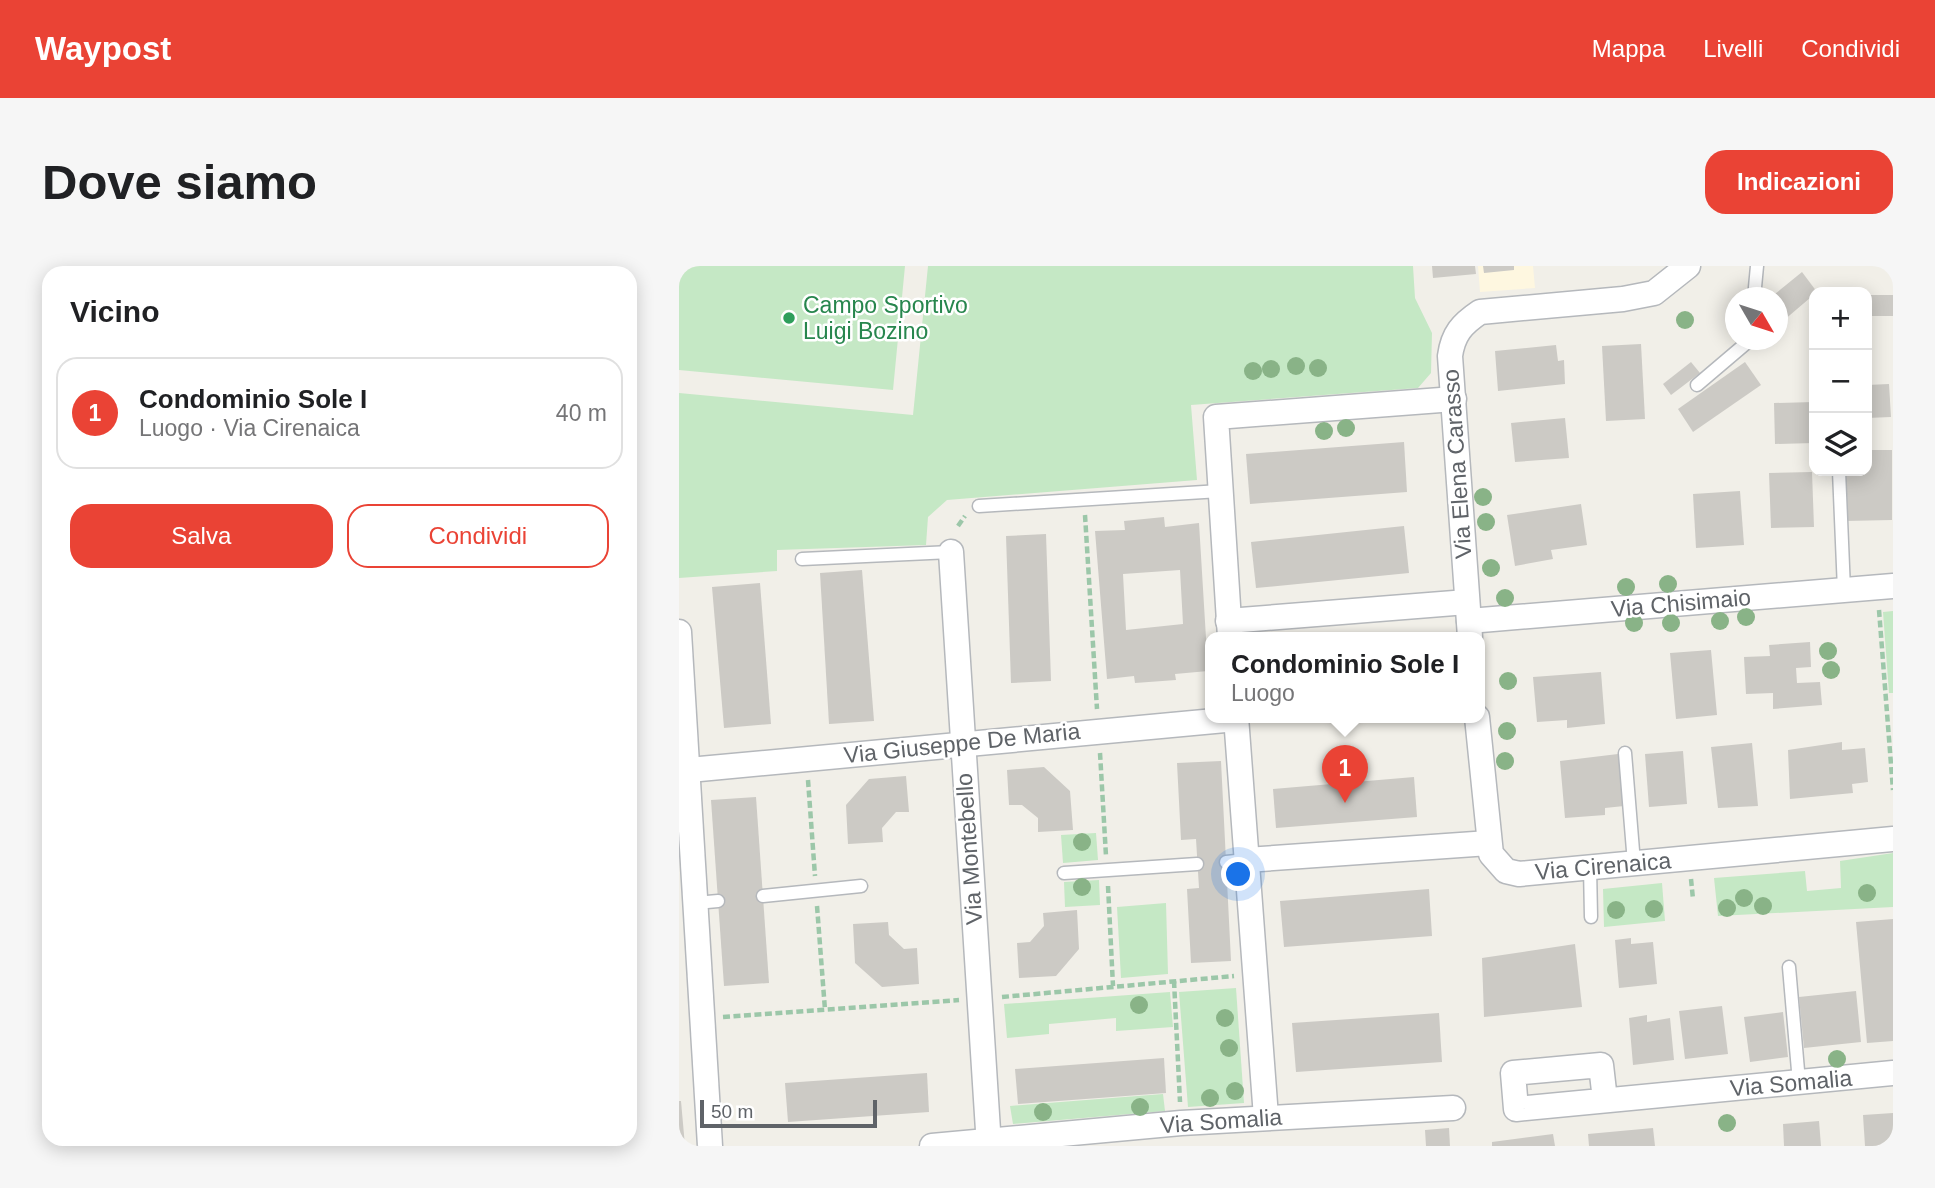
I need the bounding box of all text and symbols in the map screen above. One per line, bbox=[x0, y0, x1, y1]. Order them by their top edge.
text: Waypost bbox=[35, 30, 171, 67]
text: Mappa bbox=[1592, 35, 1665, 62]
text: Livelli bbox=[1703, 35, 1763, 62]
text: Condividi bbox=[1801, 35, 1900, 62]
button: Indicazioni bbox=[1705, 150, 1893, 214]
text: Dove siamo bbox=[42, 155, 317, 209]
north arrow bbox=[1725, 287, 1788, 350]
map controls bbox=[1809, 287, 1872, 476]
button: + bbox=[1809, 287, 1872, 350]
place label: Campo Sportivo Luigi Bozino bbox=[803, 292, 968, 344]
text: Vicino bbox=[70, 295, 159, 328]
marker: Campo Sportivo Luigi Bozino bbox=[781, 310, 797, 326]
button: − bbox=[1809, 350, 1872, 413]
street label: Via Elena Carasso bbox=[1437, 368, 1477, 560]
text: Condominio Sole I bbox=[139, 384, 367, 414]
text: 1 bbox=[89, 400, 101, 426]
text: 40 m bbox=[556, 400, 607, 426]
button: layers bbox=[1809, 413, 1872, 476]
text: Luogo · Via Cirenaica bbox=[139, 415, 360, 441]
button: Salva bbox=[70, 504, 333, 568]
button: Condividi bbox=[347, 504, 609, 568]
street label: Via Chisimaio bbox=[1610, 584, 1752, 622]
popup bbox=[1205, 632, 1485, 723]
text: Condominio Sole I bbox=[1231, 649, 1459, 679]
text: Luogo bbox=[1231, 680, 1295, 706]
street label: Via Giuseppe De Maria bbox=[843, 718, 1082, 768]
pin: 1 bbox=[1322, 745, 1368, 803]
street label: Via Montebello bbox=[951, 772, 987, 926]
street label: Via Cirenaica bbox=[1534, 847, 1672, 885]
your location bbox=[1221, 857, 1255, 891]
street label: Via Somalia bbox=[1729, 1065, 1853, 1101]
scale bar bbox=[700, 1097, 877, 1129]
text: 50 m bbox=[711, 1101, 753, 1122]
street label: Via Somalia bbox=[1159, 1104, 1283, 1138]

